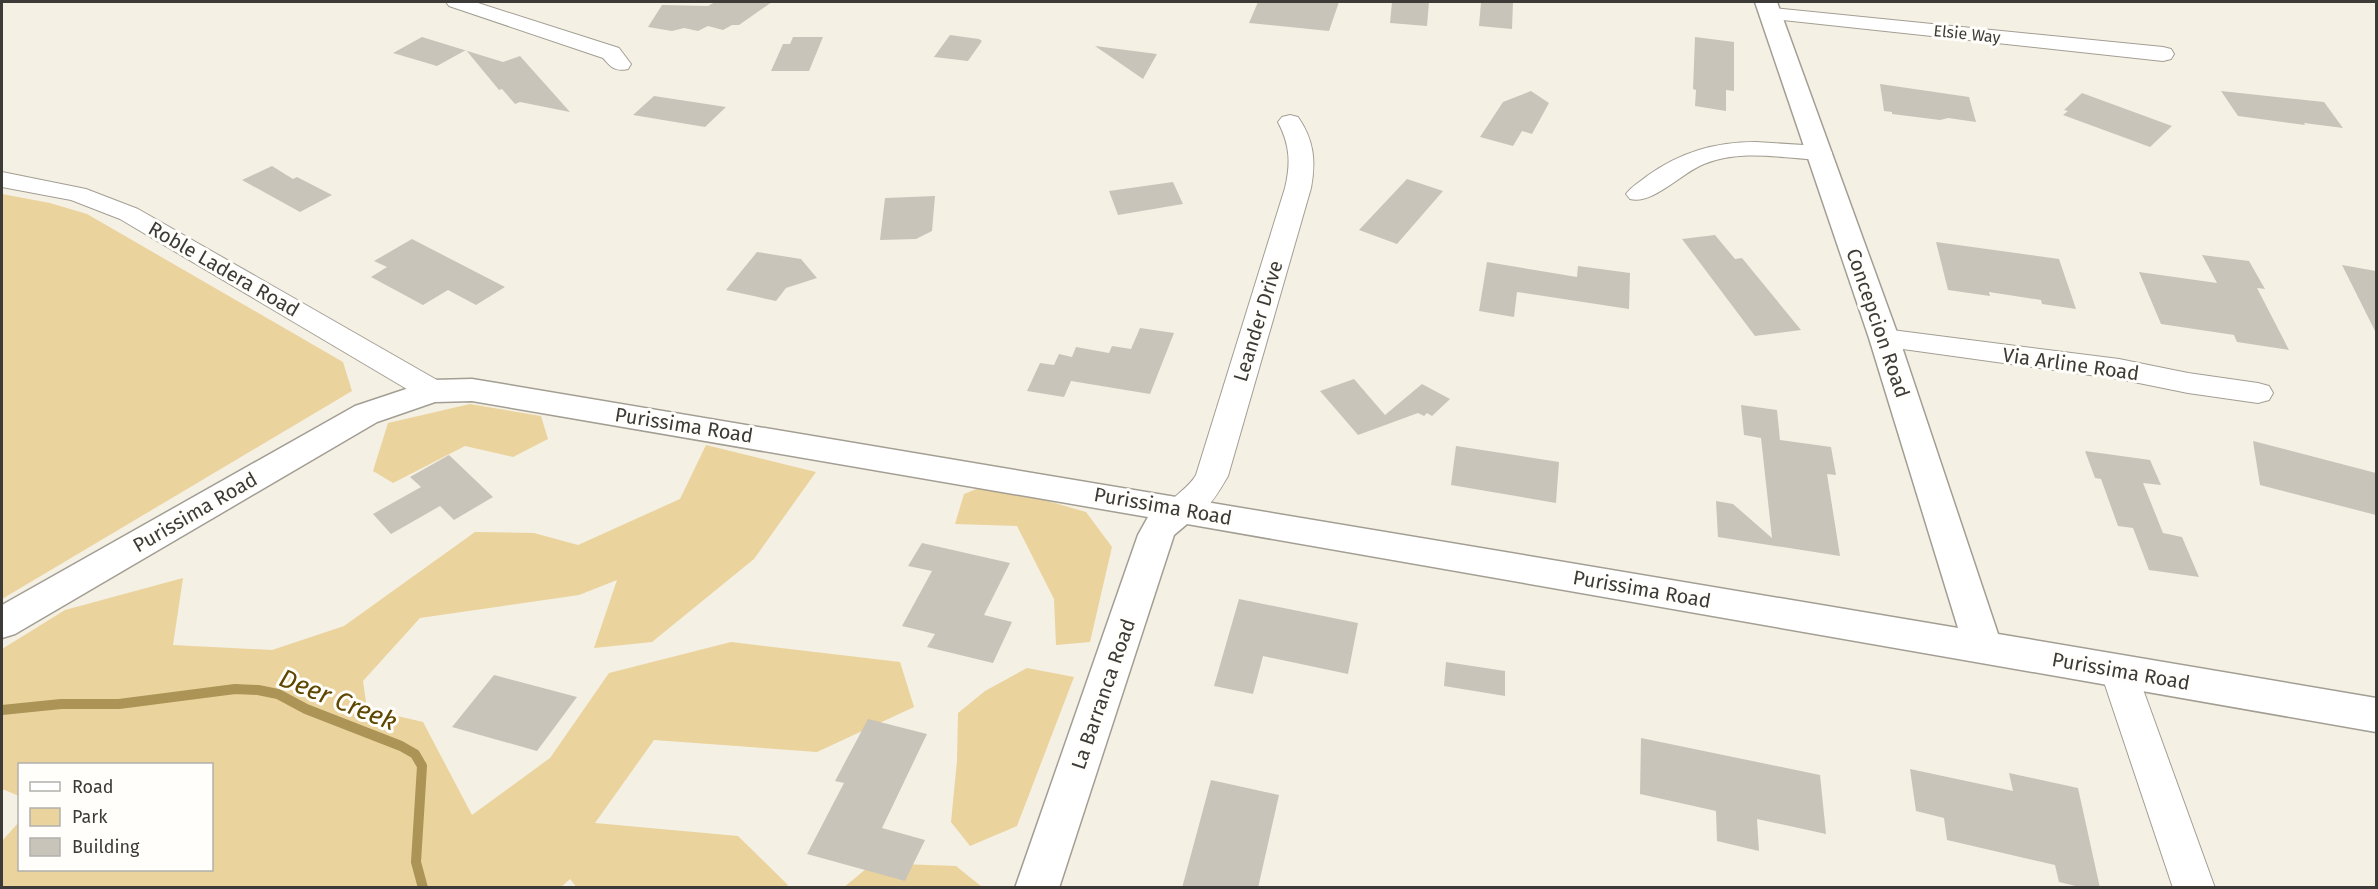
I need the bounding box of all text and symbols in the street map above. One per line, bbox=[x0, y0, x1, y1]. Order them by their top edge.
street label: Elsie Way bbox=[1933, 21, 2002, 47]
street label: Roble Ladera Road bbox=[144, 216, 304, 322]
street label: Concepcion Road bbox=[1841, 245, 1915, 401]
street label: Leander Drive bbox=[1228, 257, 1288, 385]
street label: Via Arline Road bbox=[2001, 343, 2141, 385]
street label: Purissima Road bbox=[613, 402, 755, 448]
street label: Purissima Road bbox=[129, 467, 261, 557]
street label: Purissima Road bbox=[1092, 482, 1234, 530]
street label: Purissima Road bbox=[1571, 565, 1713, 613]
street label: La Barranca Road bbox=[1066, 615, 1140, 773]
street label: Purissima Road bbox=[2050, 647, 2192, 695]
water label: Deer Creek bbox=[275, 662, 401, 738]
legend bbox=[18, 763, 213, 871]
text: Road bbox=[72, 776, 114, 798]
text: Park bbox=[72, 806, 108, 828]
text: Building bbox=[72, 836, 140, 858]

